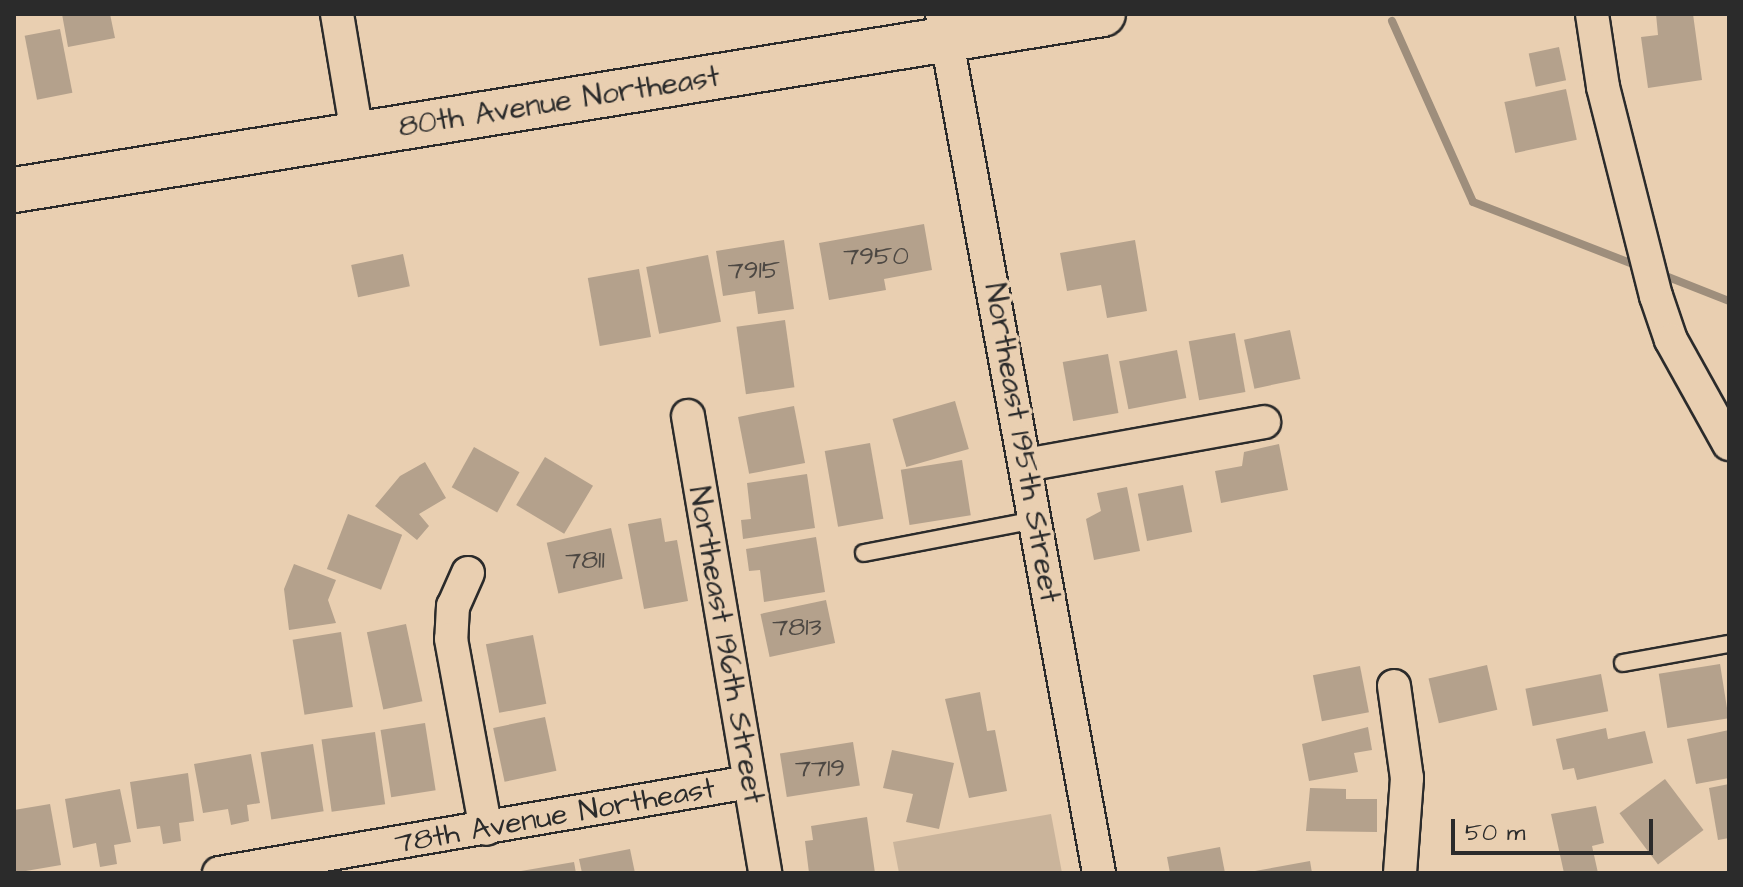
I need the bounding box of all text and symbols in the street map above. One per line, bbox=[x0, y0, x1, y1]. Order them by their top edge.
street label: 80th Avenue Northeast bbox=[396, 59, 722, 145]
house number: 7950 bbox=[843, 241, 909, 273]
house number: 7915 bbox=[728, 255, 780, 287]
street label: Northeast 195th Street bbox=[976, 281, 1068, 605]
street label: Northeast 196th Street bbox=[680, 484, 772, 806]
house number: 7811 bbox=[565, 545, 605, 577]
house number: 7813 bbox=[772, 612, 822, 644]
house number: 7719 bbox=[795, 753, 845, 785]
street label: 78th Avenue Northeast bbox=[392, 770, 718, 862]
scale bar bbox=[1455, 803, 1657, 853]
text: 50 m bbox=[1465, 816, 1525, 850]

